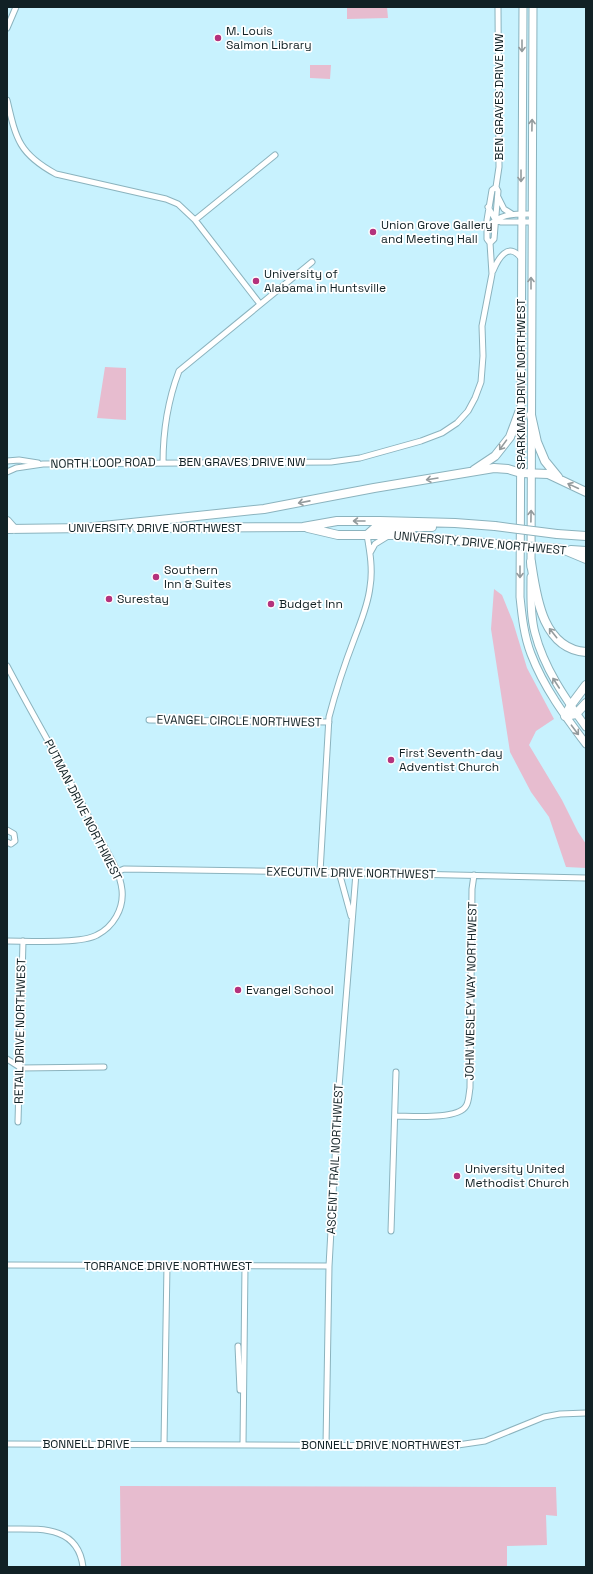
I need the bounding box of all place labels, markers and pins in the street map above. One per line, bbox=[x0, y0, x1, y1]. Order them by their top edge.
place label: M. Louis Salmon Library bbox=[226, 23, 312, 53]
marker: M. Louis Salmon Library bbox=[213, 33, 223, 43]
place label: Union Grove Gallery and Meeting Hall bbox=[381, 217, 493, 247]
marker: Union Grove Gallery and Meeting Hall bbox=[368, 227, 378, 237]
place label: University of Alabama in Huntsville bbox=[264, 266, 386, 296]
marker: University of Alabama in Huntsville bbox=[251, 276, 261, 286]
place label: Southern Inn & Suites bbox=[164, 562, 231, 592]
marker: Southern Inn & Suites bbox=[151, 572, 161, 582]
place label: Surestay bbox=[117, 591, 169, 607]
marker: Surestay bbox=[104, 594, 114, 604]
place label: Budget Inn bbox=[279, 596, 343, 612]
marker: Budget Inn bbox=[266, 599, 276, 609]
place label: First Seventh-day Adventist Church bbox=[399, 745, 503, 775]
marker: First Seventh-day Adventist Church bbox=[386, 755, 396, 765]
place label: Evangel School bbox=[246, 982, 334, 998]
marker: Evangel School bbox=[233, 985, 243, 995]
place label: University United Methodist Church bbox=[465, 1161, 569, 1191]
marker: University United Methodist Church bbox=[452, 1171, 462, 1181]

